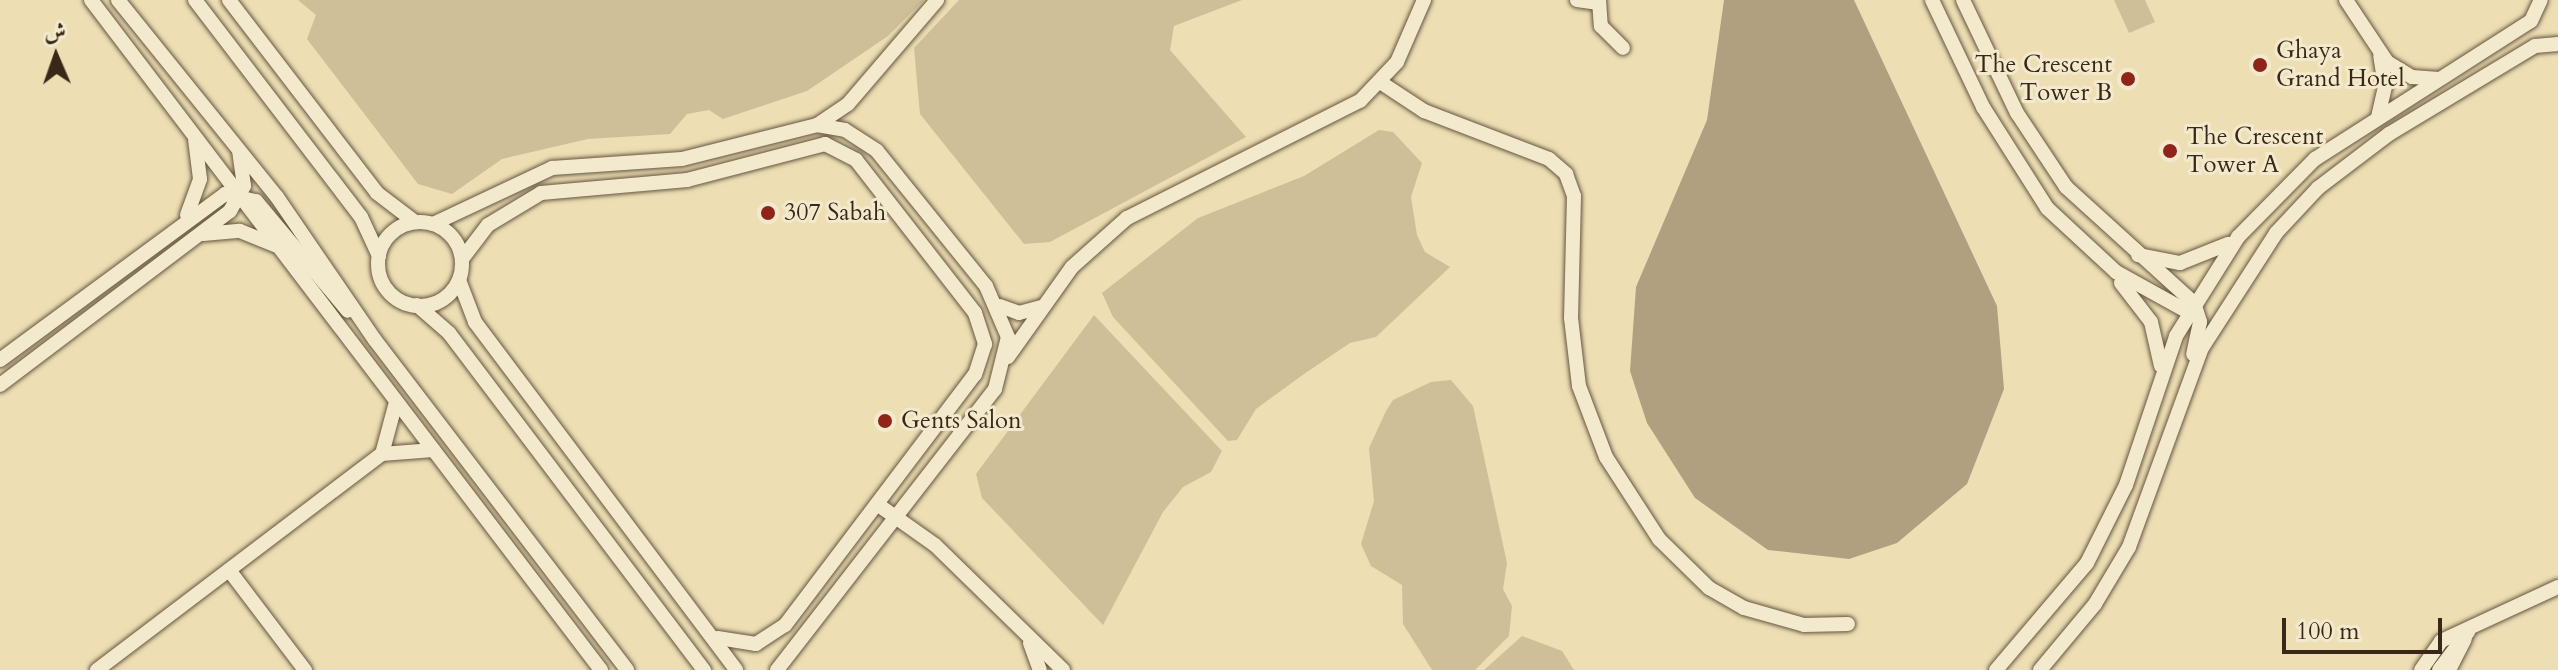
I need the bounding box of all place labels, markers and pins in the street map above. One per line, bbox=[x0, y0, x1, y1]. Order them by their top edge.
place label: Ghaya Grand Hotel bbox=[2276, 37, 2405, 93]
place label: The Crescent Tower B bbox=[1975, 51, 2112, 107]
marker: Ghaya Grand Hotel bbox=[2251, 56, 2269, 74]
marker: The Crescent Tower B bbox=[2119, 70, 2137, 88]
place label: The Crescent Tower A bbox=[2186, 123, 2323, 179]
marker: The Crescent Tower A bbox=[2161, 142, 2179, 160]
place label: 307 Sabah bbox=[784, 199, 886, 227]
marker: 307 Sabah bbox=[759, 204, 777, 222]
place label: Gents Salon bbox=[901, 407, 1022, 435]
marker: Gents Salon bbox=[876, 412, 894, 430]

